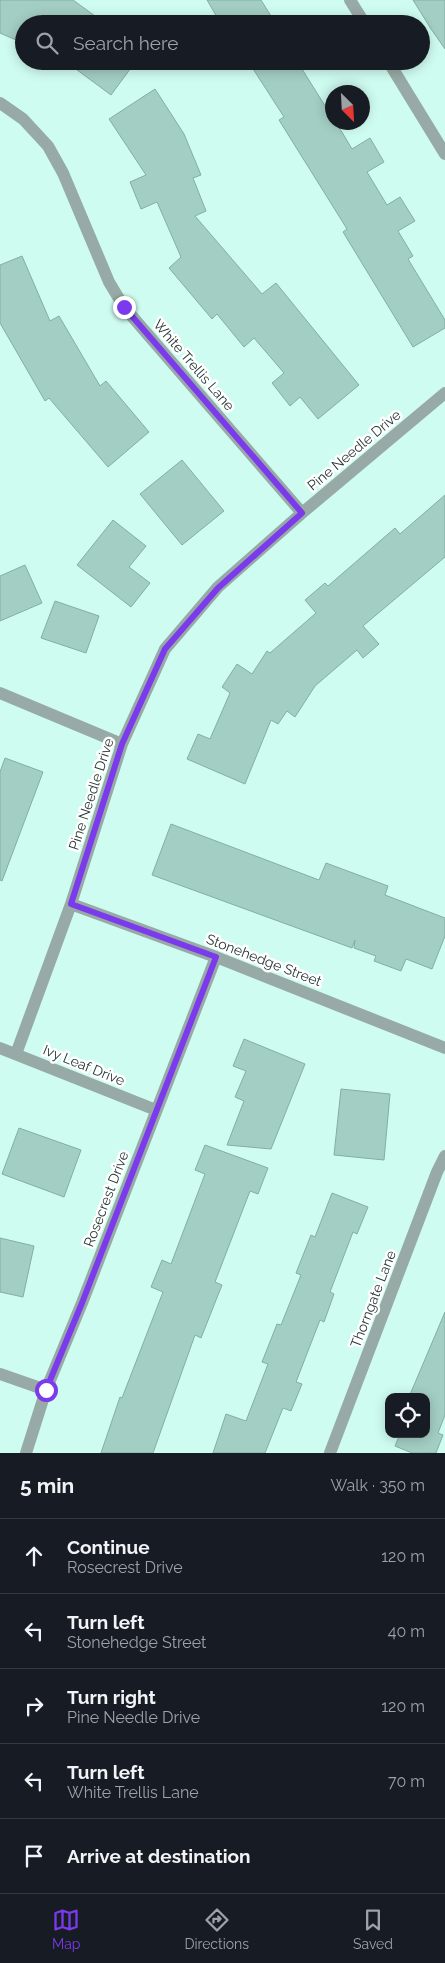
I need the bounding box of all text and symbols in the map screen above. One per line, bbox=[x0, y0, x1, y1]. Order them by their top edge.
search box bbox=[15, 15, 430, 70]
icon: search bbox=[33, 29, 61, 57]
text: Search here bbox=[73, 32, 179, 54]
north arrow bbox=[325, 85, 370, 130]
route end bbox=[113, 296, 136, 319]
street label: White Trellis Lane bbox=[150, 316, 238, 414]
street label: Pine Needle Drive bbox=[304, 406, 404, 494]
street label: Pine Needle Drive bbox=[65, 736, 117, 852]
street label: Stonehedge Street bbox=[204, 931, 324, 989]
street label: Ivy Leaf Drive bbox=[41, 1041, 127, 1089]
street label: Rosecrest Drive bbox=[80, 1149, 132, 1249]
street label: Thorngate Lane bbox=[347, 1248, 399, 1350]
route start bbox=[35, 1379, 58, 1402]
map controls bbox=[385, 1393, 430, 1438]
button: locate bbox=[385, 1393, 430, 1438]
text: 5 min bbox=[20, 1473, 74, 1498]
text: Walk · 350 m bbox=[331, 1476, 425, 1495]
text: Continue bbox=[67, 1536, 150, 1558]
icon: ahead bbox=[20, 1542, 48, 1570]
text: 120 m bbox=[381, 1547, 425, 1566]
text: Rosecrest Drive bbox=[67, 1558, 183, 1577]
text: Turn left bbox=[67, 1611, 144, 1633]
icon: left bbox=[20, 1617, 48, 1645]
text: 40 m bbox=[388, 1622, 425, 1641]
text: Stonehedge Street bbox=[67, 1633, 206, 1652]
text: Turn right bbox=[67, 1686, 156, 1708]
icon: right bbox=[20, 1692, 48, 1720]
text: 120 m bbox=[381, 1697, 425, 1716]
text: Pine Needle Drive bbox=[67, 1708, 200, 1727]
text: Turn left bbox=[67, 1761, 144, 1783]
icon: left bbox=[20, 1767, 48, 1795]
text: 70 m bbox=[388, 1772, 425, 1791]
text: White Trellis Lane bbox=[67, 1783, 199, 1802]
icon: arrive bbox=[20, 1842, 48, 1870]
text: Arrive at destination bbox=[67, 1845, 251, 1867]
tab: Map bbox=[52, 1906, 80, 1952]
tab: Directions bbox=[184, 1906, 249, 1952]
tab: Saved bbox=[353, 1906, 393, 1952]

